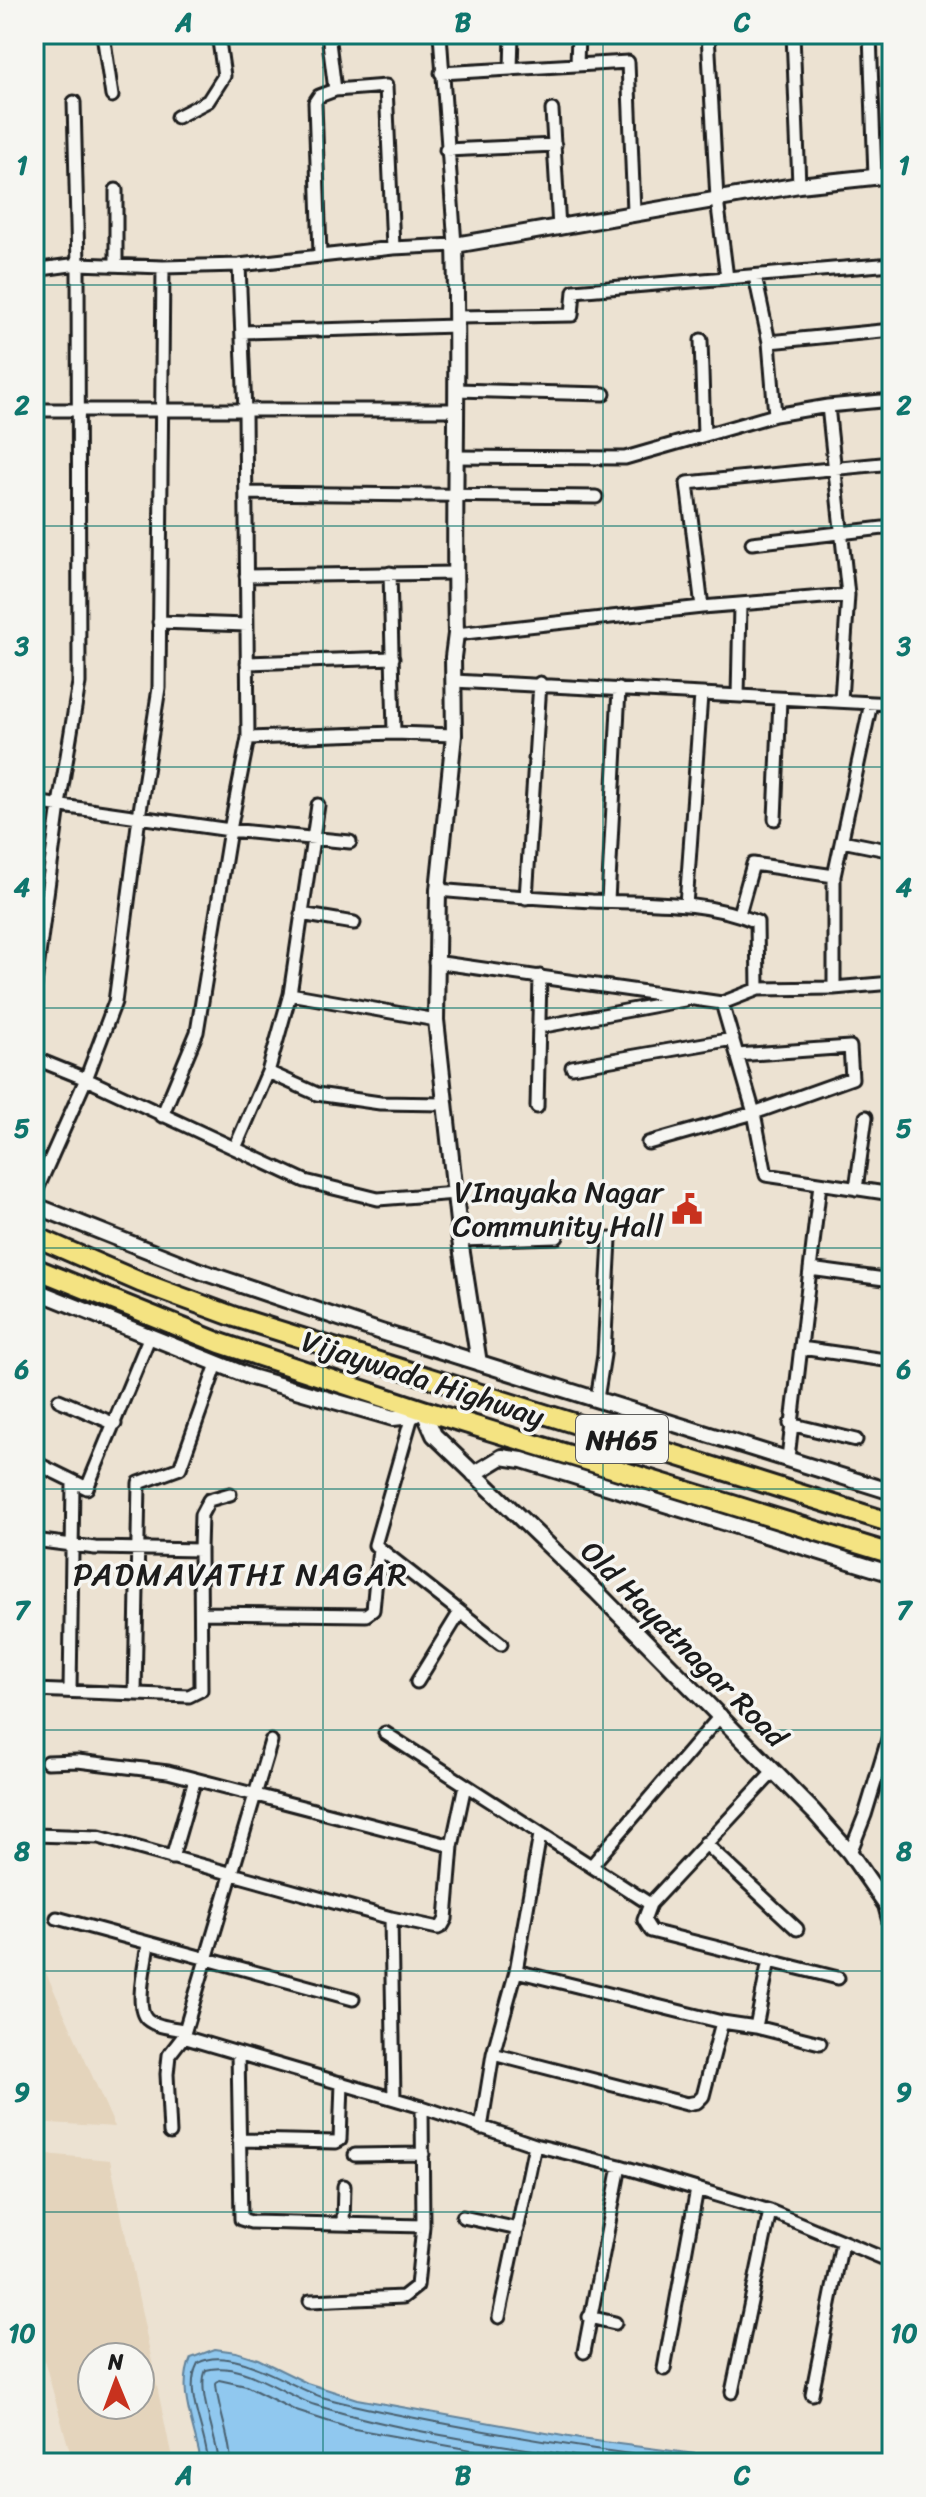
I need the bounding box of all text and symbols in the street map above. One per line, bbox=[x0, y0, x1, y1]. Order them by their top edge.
text: A bbox=[174, 0, 193, 45]
text: B bbox=[455, 0, 472, 45]
text: C bbox=[733, 0, 751, 45]
text: 1 bbox=[16, 142, 28, 188]
text: 1 bbox=[898, 142, 910, 188]
text: 2 bbox=[13, 382, 30, 428]
text: 2 bbox=[895, 382, 912, 428]
text: 3 bbox=[14, 623, 30, 669]
text: 3 bbox=[896, 623, 912, 669]
text: 4 bbox=[14, 864, 30, 910]
text: 4 bbox=[896, 864, 912, 910]
text: 5 bbox=[14, 1105, 30, 1151]
text: 5 bbox=[896, 1105, 912, 1151]
place label: VInayaka Nagar Community Hall bbox=[452, 1165, 665, 1253]
public building icon: VInayaka Nagar Community Hall bbox=[670, 1192, 704, 1226]
street label: Vijaywada Highway bbox=[294, 1314, 552, 1444]
text: 6 bbox=[14, 1346, 30, 1392]
text: 6 bbox=[896, 1346, 912, 1392]
road number: NH65 bbox=[576, 1415, 668, 1463]
street label: Old Hayatnagar Road bbox=[567, 1527, 803, 1763]
district label: PADMAVATHI NAGAR bbox=[73, 1546, 409, 1603]
text: 7 bbox=[15, 1587, 32, 1633]
text: 7 bbox=[897, 1587, 914, 1633]
text: 8 bbox=[13, 1828, 30, 1874]
text: 8 bbox=[895, 1828, 912, 1874]
text: 9 bbox=[14, 2069, 30, 2115]
text: 9 bbox=[896, 2069, 912, 2115]
text: 10 bbox=[8, 2310, 36, 2356]
text: 10 bbox=[890, 2310, 918, 2356]
north arrow bbox=[76, 2341, 156, 2421]
text: N bbox=[107, 2342, 124, 2381]
text: A bbox=[174, 2452, 193, 2497]
text: B bbox=[455, 2452, 472, 2497]
text: C bbox=[733, 2452, 751, 2497]

